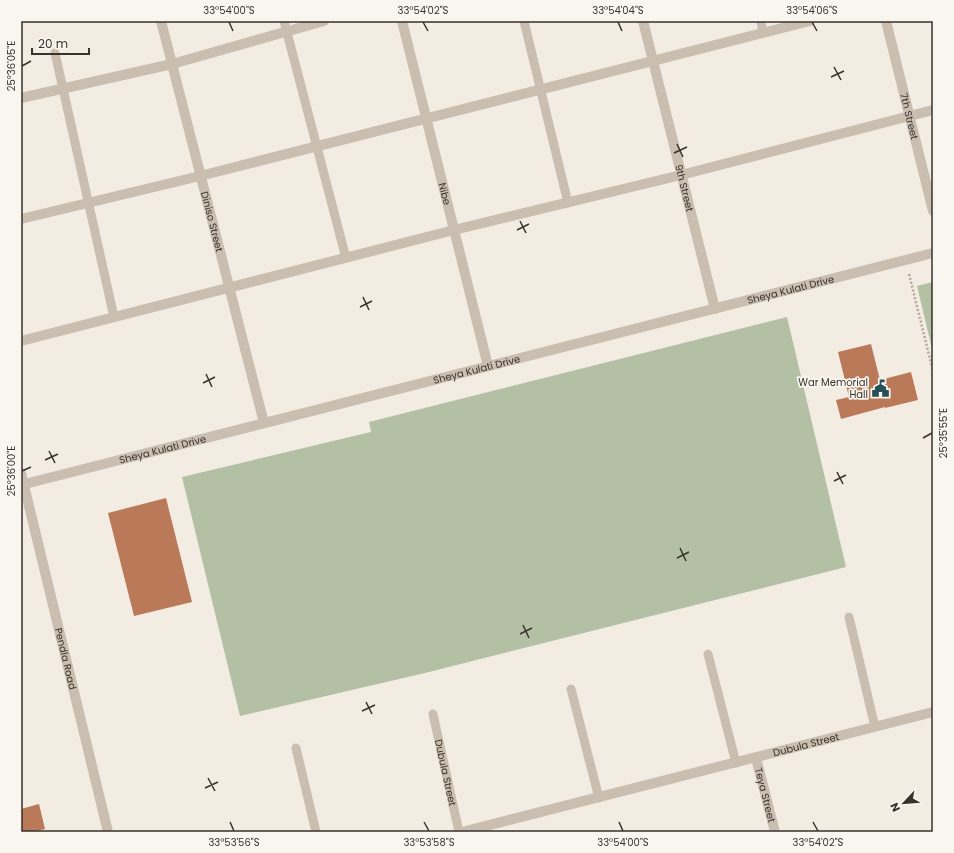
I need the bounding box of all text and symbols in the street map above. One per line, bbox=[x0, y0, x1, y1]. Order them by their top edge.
text: 33°54'00"S bbox=[203, 3, 255, 18]
text: 33°54'02"S bbox=[398, 3, 449, 18]
text: 33°54'04"S bbox=[592, 3, 644, 18]
text: 33°54'06"S bbox=[786, 3, 838, 18]
scale bar bbox=[32, 30, 89, 56]
text: 20 m bbox=[38, 35, 68, 52]
text: 25°36'05"E bbox=[4, 41, 19, 91]
street label: 7th Street bbox=[896, 91, 922, 141]
street label: 9th Street bbox=[671, 163, 697, 214]
street label: Nibe bbox=[435, 181, 455, 207]
street label: Diniso Street bbox=[197, 190, 227, 254]
street label: Sheya Kulati Drive bbox=[746, 271, 836, 308]
street label: Sheya Kulati Drive bbox=[432, 351, 522, 388]
place label: War Memorial Hall bbox=[798, 375, 868, 402]
public building icon: War Memorial Hall bbox=[871, 378, 891, 398]
text: 25°35'55"E bbox=[936, 408, 951, 458]
street label: Sheya Kulati Drive bbox=[118, 431, 208, 468]
text: 25°36'00"E bbox=[4, 446, 19, 496]
street label: Pendla Road bbox=[51, 626, 80, 691]
street label: Dubula Street bbox=[771, 729, 841, 760]
street label: Dubula Street bbox=[431, 738, 460, 808]
street label: Teya Street bbox=[751, 766, 779, 824]
north arrow bbox=[884, 783, 924, 823]
text: N bbox=[886, 800, 904, 815]
text: 33°53'56"S bbox=[208, 835, 260, 850]
text: 33°53'58"S bbox=[403, 835, 455, 850]
text: 33°54'00"S bbox=[597, 835, 649, 850]
text: 33°54'02"S bbox=[793, 835, 844, 850]

